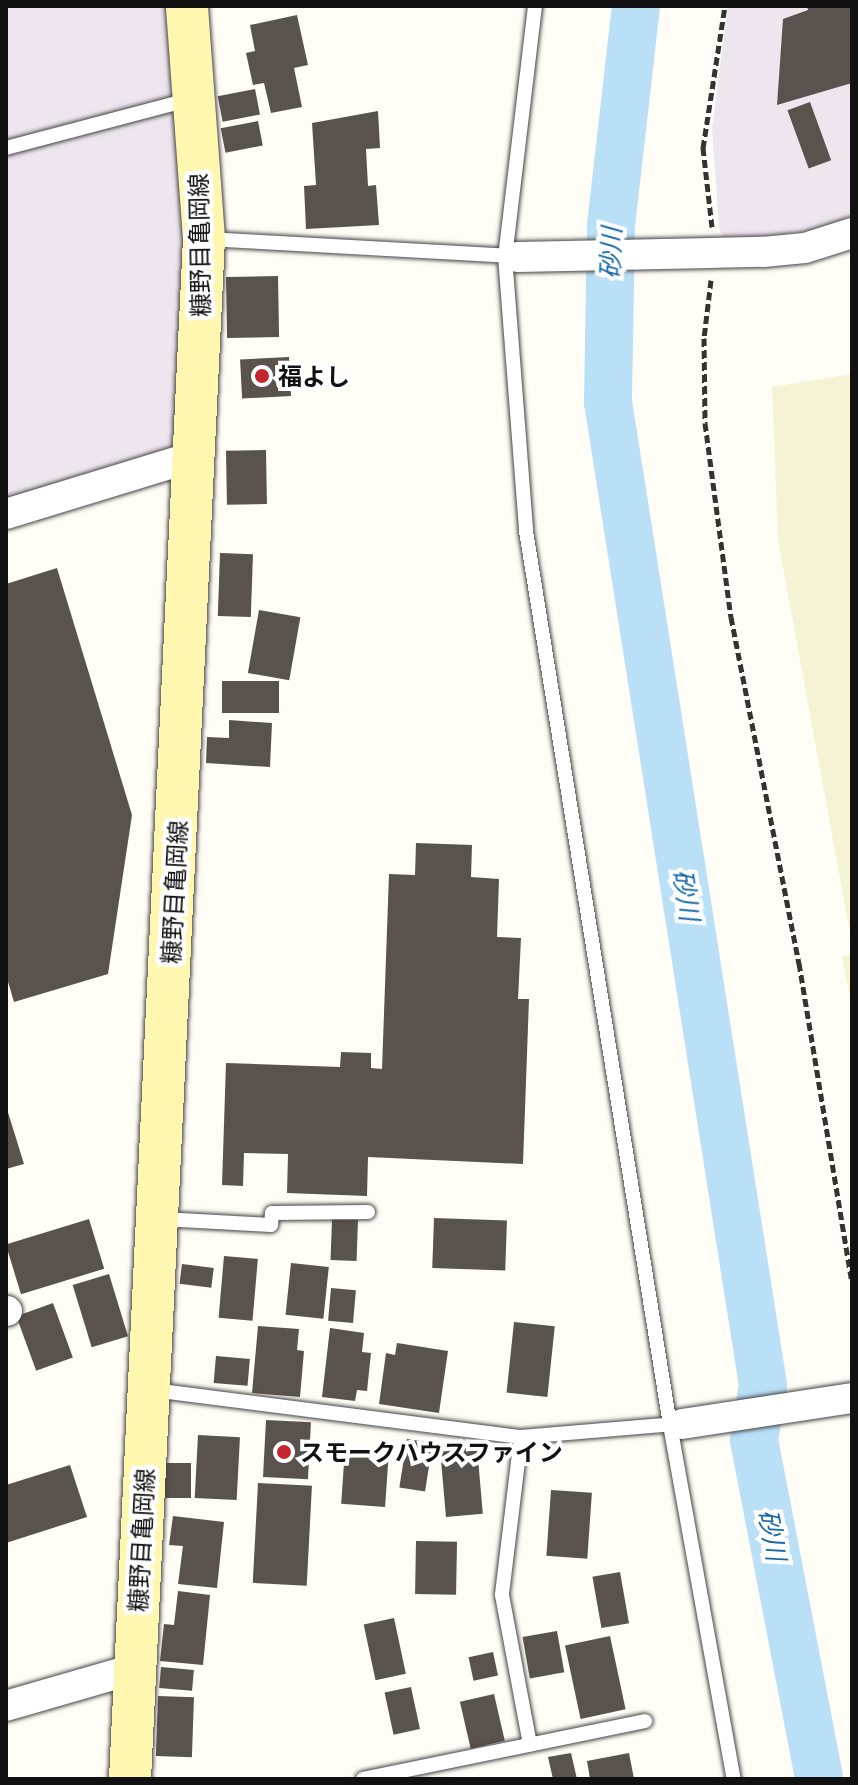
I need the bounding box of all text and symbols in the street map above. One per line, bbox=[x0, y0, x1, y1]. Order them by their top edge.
street label: 糠野目亀岡線 bbox=[183, 173, 215, 317]
water label: 砂川 bbox=[595, 226, 627, 280]
place label: 福よし bbox=[278, 362, 350, 390]
marker: 福よし bbox=[253, 367, 271, 385]
street label: 糠野目亀岡線 bbox=[156, 819, 192, 965]
water label: 砂川 bbox=[667, 867, 705, 923]
place label: スモークハウスファイン bbox=[300, 1438, 564, 1466]
marker: スモークハウスファイン bbox=[275, 1443, 293, 1461]
street label: 糠野目亀岡線 bbox=[123, 1467, 159, 1613]
water label: 砂川 bbox=[752, 1507, 792, 1563]

